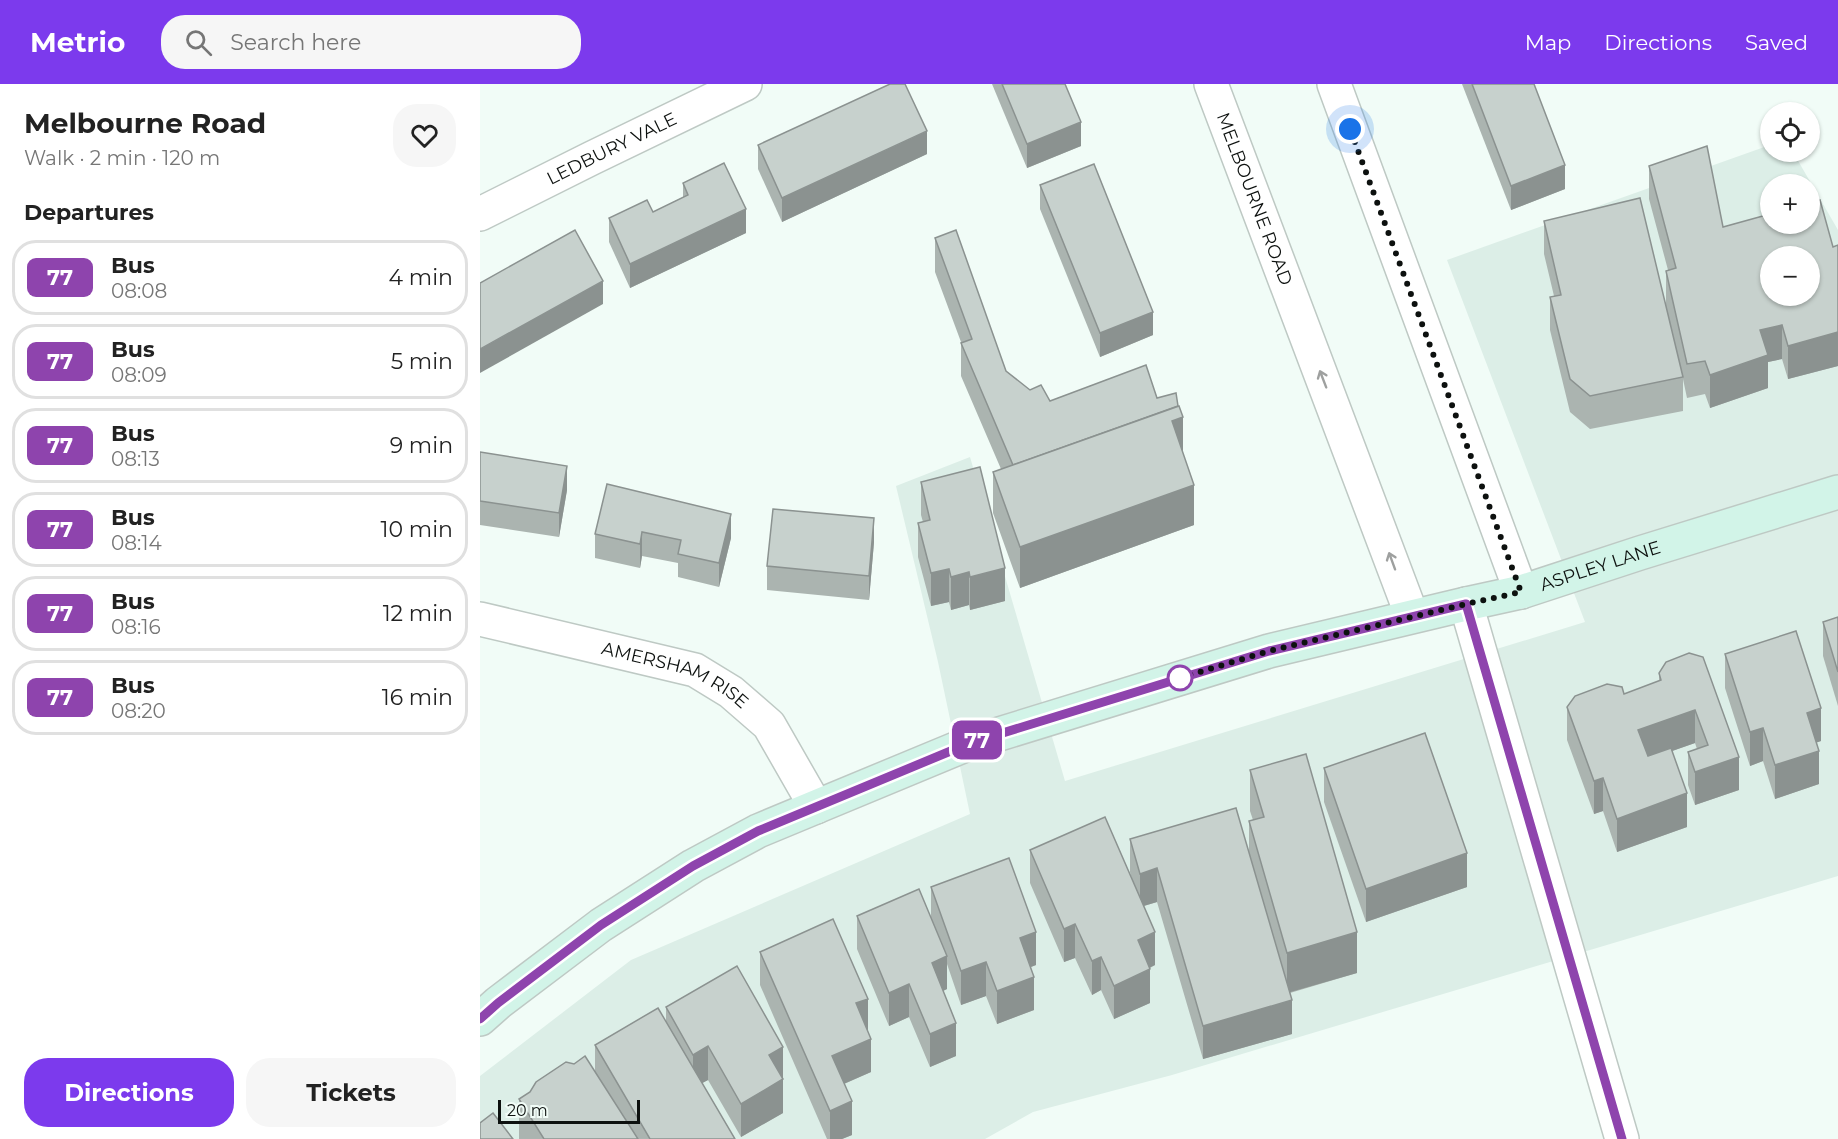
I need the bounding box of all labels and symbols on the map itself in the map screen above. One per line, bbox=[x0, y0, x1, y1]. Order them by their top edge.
street label: LEDBURY VALE bbox=[543, 108, 680, 190]
street label: MELBOURNE ROAD bbox=[1212, 110, 1297, 289]
your location bbox=[1335, 114, 1365, 144]
one-way arrow bbox=[1316, 370, 1327, 389]
street label: ASPLEY LANE bbox=[1537, 536, 1663, 596]
one-way arrow bbox=[1386, 553, 1397, 571]
street label: AMERSHAM RISE bbox=[599, 637, 753, 713]
unlabelled marker bbox=[1167, 665, 1193, 691]
line badge: 77 bbox=[950, 720, 1004, 760]
scale bar bbox=[498, 1097, 640, 1124]

